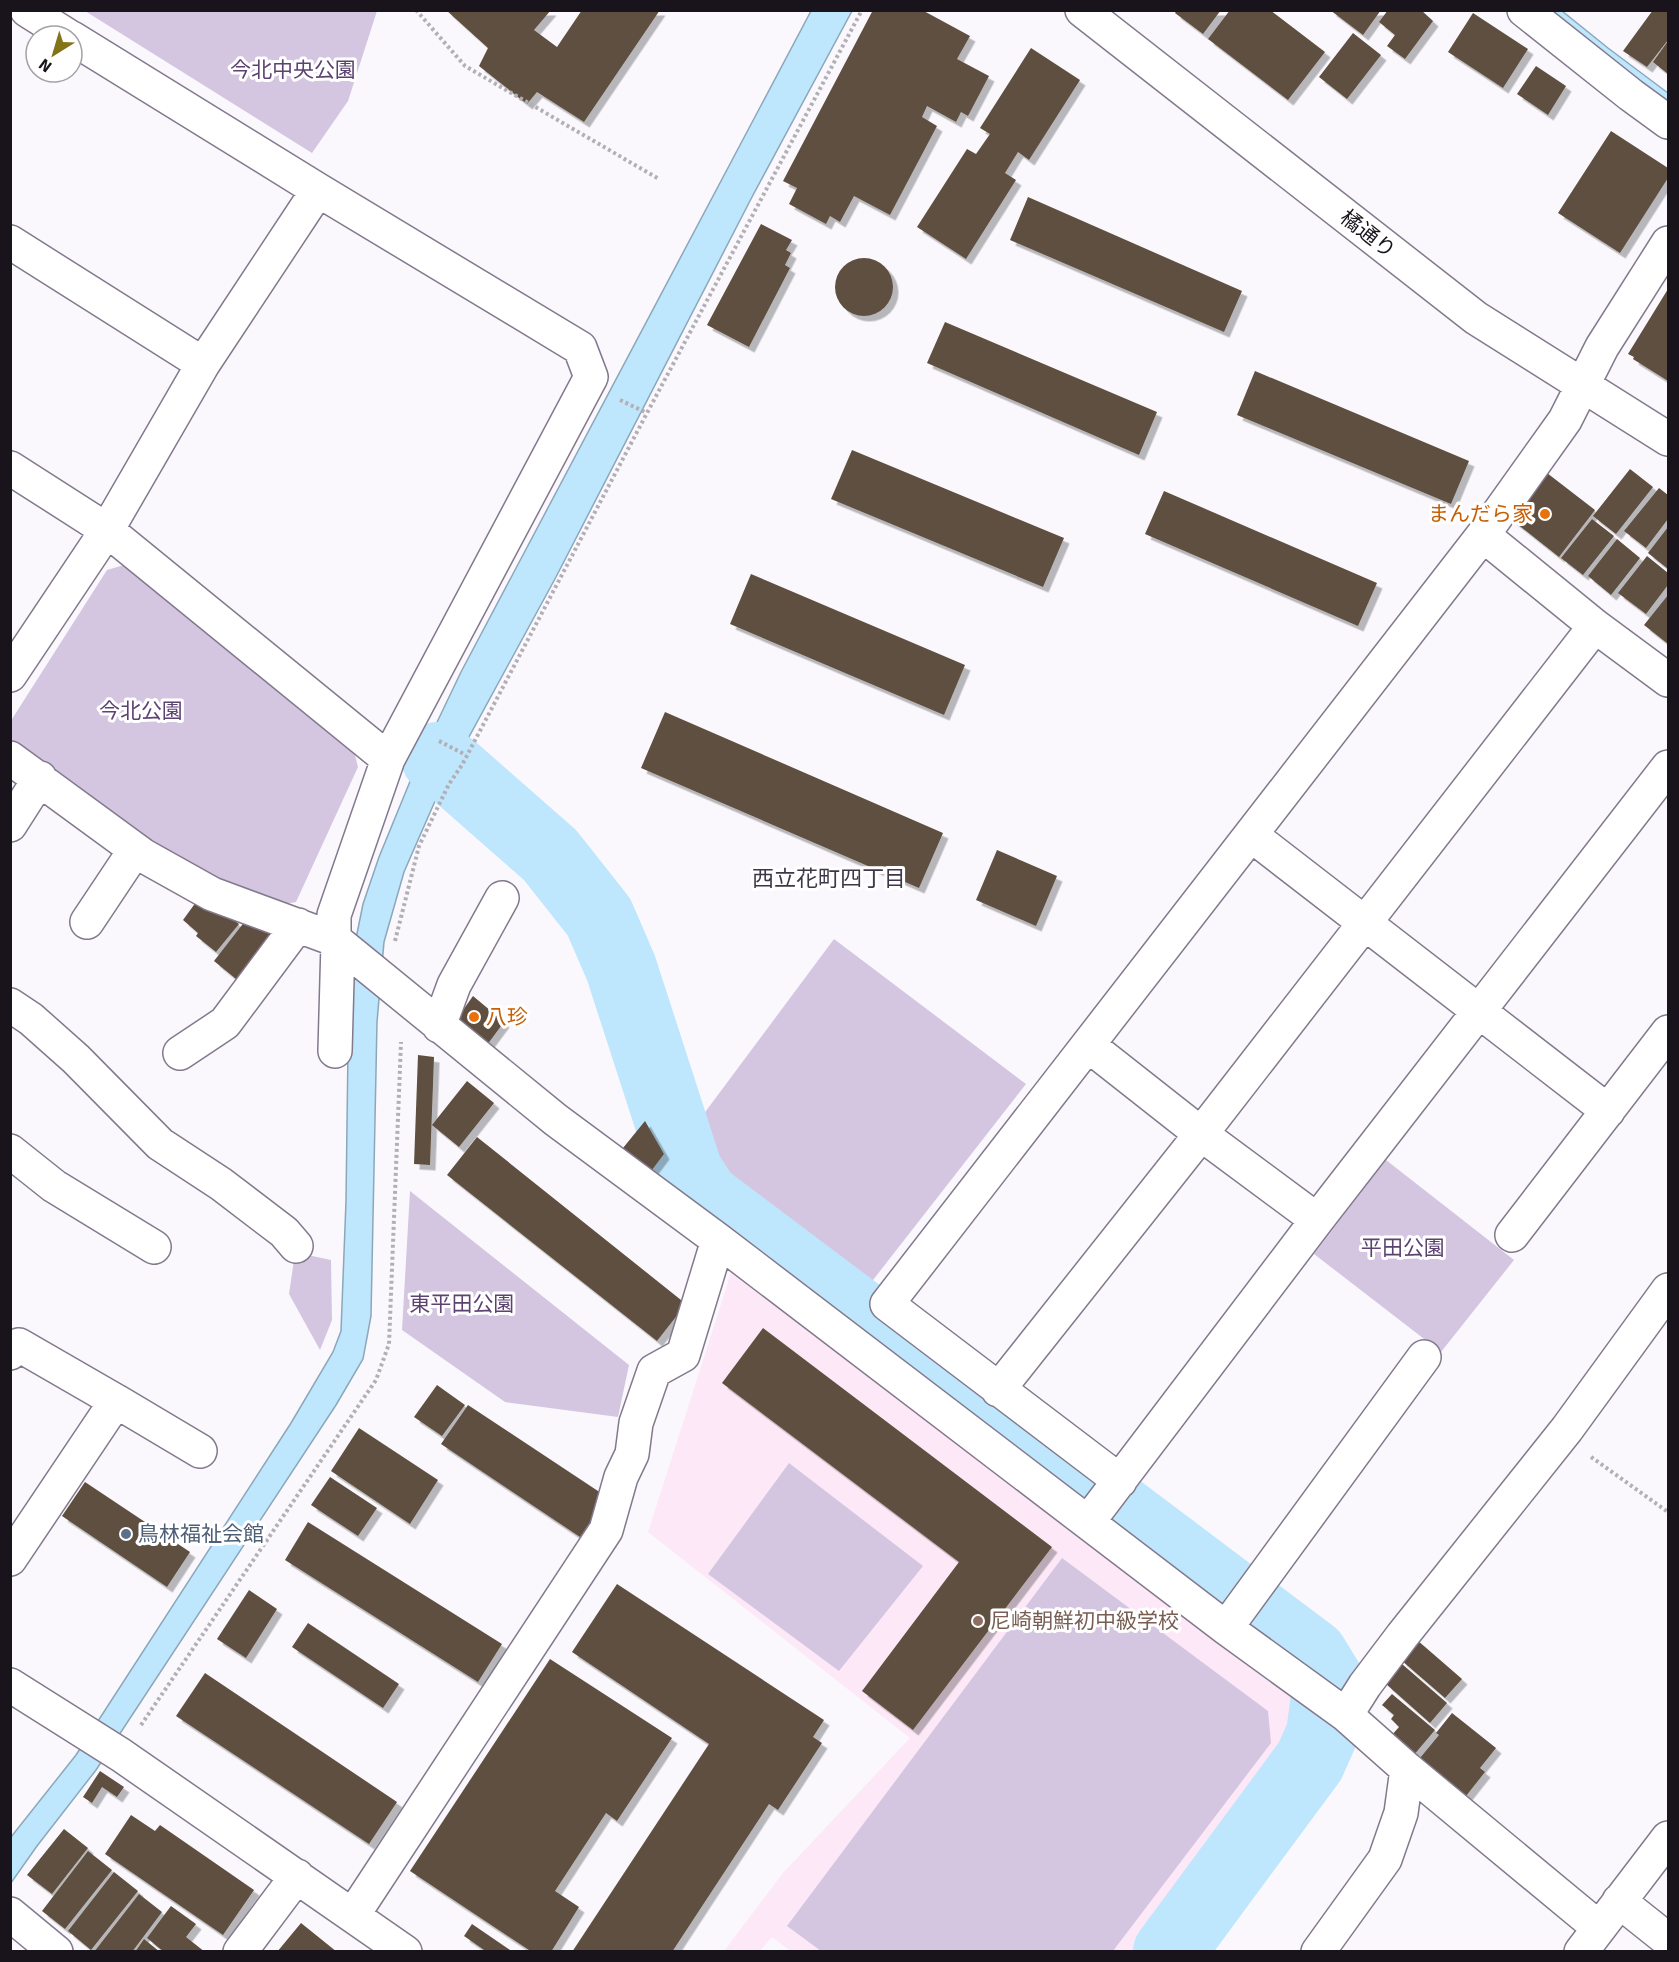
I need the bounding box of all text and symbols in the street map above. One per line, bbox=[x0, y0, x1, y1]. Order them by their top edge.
north arrow bbox=[24, 24, 84, 84]
text: N bbox=[35, 54, 56, 77]
park label: 今北中央公園 bbox=[230, 57, 356, 83]
street label: 橘通り bbox=[1335, 204, 1401, 264]
place label: まんだら家 bbox=[1428, 501, 1533, 527]
marker: まんだら家 bbox=[1538, 507, 1552, 521]
park label: 今北公園 bbox=[99, 698, 183, 724]
district label: 西立花町四丁目 bbox=[752, 865, 906, 892]
place label: 八珍 bbox=[486, 1004, 528, 1030]
marker: 八珍 bbox=[467, 1010, 481, 1024]
park label: 平田公園 bbox=[1361, 1235, 1445, 1261]
park label: 東平田公園 bbox=[410, 1291, 515, 1317]
place label: 鳥林福祉会館 bbox=[138, 1521, 264, 1547]
marker: 鳥林福祉会館 bbox=[119, 1527, 133, 1541]
place label: 尼崎朝鮮初中級学校 bbox=[990, 1608, 1179, 1634]
marker: 尼崎朝鮮初中級学校 bbox=[971, 1614, 985, 1628]

